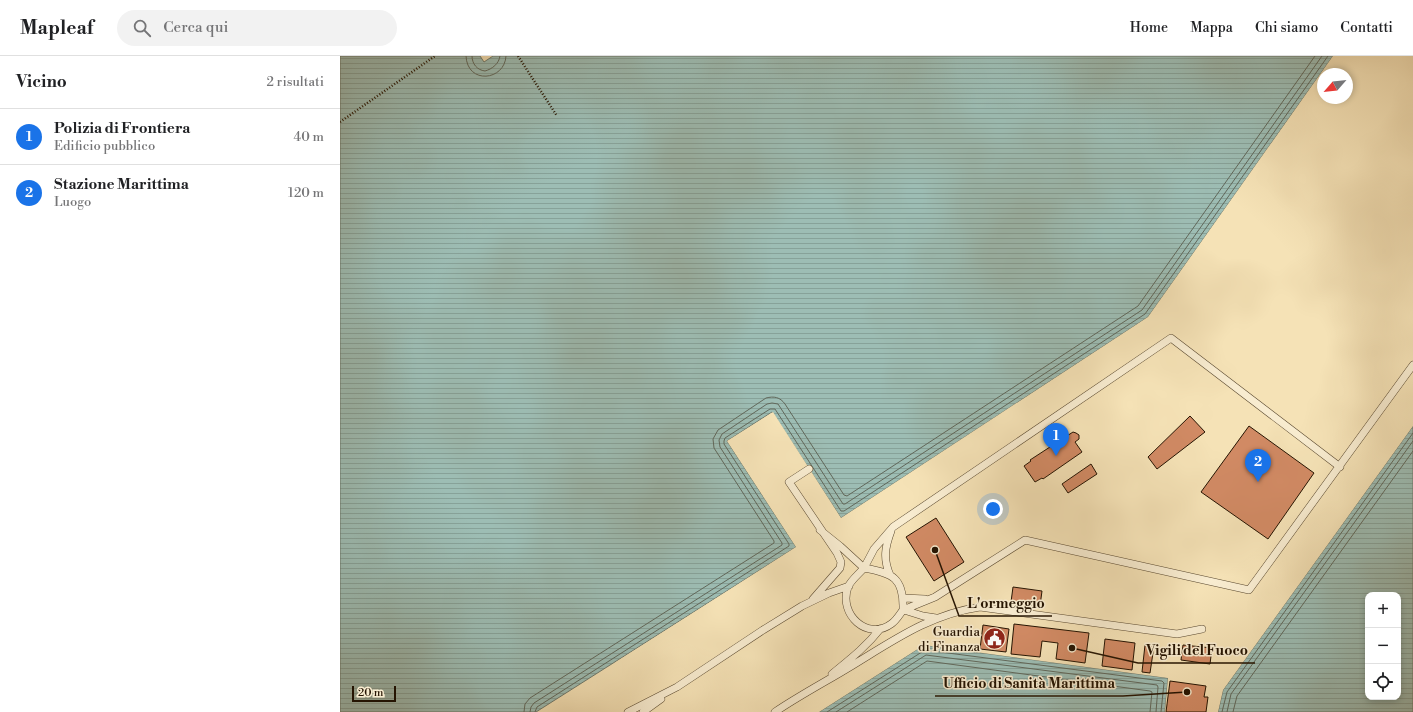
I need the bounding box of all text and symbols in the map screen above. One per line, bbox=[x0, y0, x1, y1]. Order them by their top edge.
search box bbox=[117, 10, 397, 46]
text: Mapleaf bbox=[20, 16, 93, 40]
icon: search bbox=[131, 17, 153, 39]
text: Cerca qui bbox=[163, 18, 228, 37]
text: Home bbox=[1130, 19, 1168, 37]
text: Mappa bbox=[1190, 19, 1233, 37]
text: Chi siamo bbox=[1255, 19, 1318, 37]
text: Contatti bbox=[1340, 19, 1393, 37]
north arrow bbox=[1317, 68, 1353, 104]
text: Vicino bbox=[16, 71, 67, 93]
text: 2 risultati bbox=[267, 74, 324, 90]
text: Polizia di Frontiera bbox=[54, 119, 191, 138]
text: 1 bbox=[26, 129, 32, 145]
text: 40 m bbox=[294, 129, 324, 145]
text: Edificio pubblico bbox=[54, 138, 155, 154]
text: Stazione Marittima bbox=[54, 175, 189, 194]
text: 2 bbox=[25, 185, 33, 201]
text: 120 m bbox=[288, 185, 324, 201]
text: Luogo bbox=[54, 194, 91, 210]
pin: 1 bbox=[1043, 423, 1069, 456]
pin: 2 bbox=[1245, 449, 1271, 482]
your location bbox=[983, 499, 1003, 519]
callout: L'ormeggio bbox=[959, 590, 1052, 616]
map controls bbox=[1365, 592, 1401, 700]
button: + bbox=[1365, 592, 1401, 628]
text: L'ormeggio bbox=[967, 595, 1045, 613]
place label: Guardia di Finanza bbox=[918, 624, 980, 655]
public building icon: Guardia di Finanza bbox=[982, 626, 1008, 652]
button: − bbox=[1365, 628, 1401, 664]
callout: Vigili del Fuoco bbox=[1138, 637, 1255, 663]
text: Vigili del Fuoco bbox=[1145, 642, 1248, 660]
button: locate bbox=[1365, 664, 1401, 700]
callout: Ufficio di Sanità Marittima bbox=[935, 670, 1123, 696]
text: Ufficio di Sanità Marittima bbox=[943, 675, 1115, 693]
scale bar bbox=[352, 684, 396, 703]
text: 20 m bbox=[358, 686, 383, 700]

